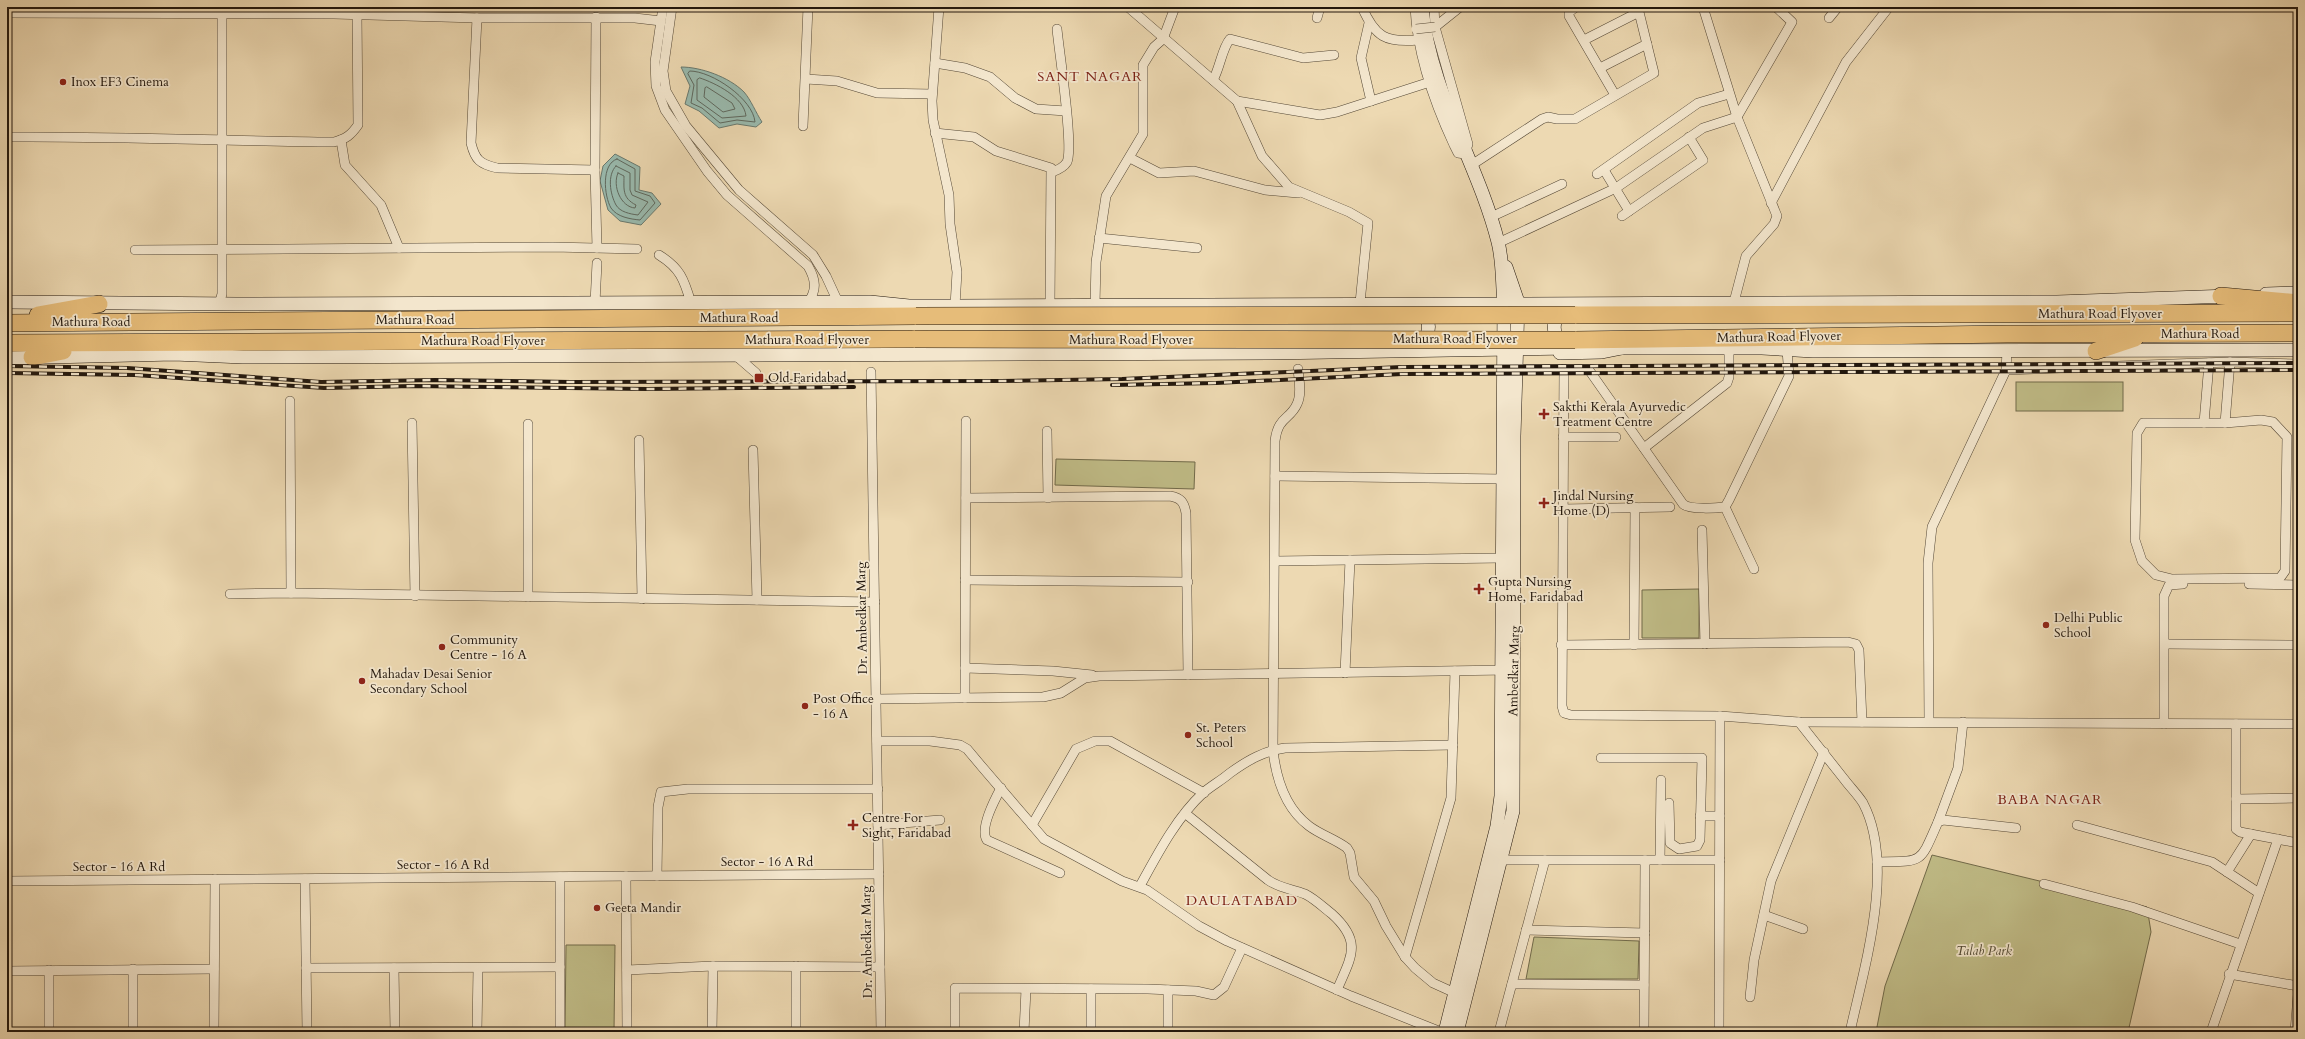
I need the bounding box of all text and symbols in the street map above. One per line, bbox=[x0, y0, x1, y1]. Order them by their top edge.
district label: SANT NAGAR bbox=[1037, 67, 1143, 86]
place label: Inox EF3 Cinema bbox=[71, 73, 169, 91]
marker: Inox EF3 Cinema bbox=[58, 77, 68, 87]
street label: Mathura Road Flyover bbox=[2038, 305, 2162, 323]
street label: Mathura Road bbox=[700, 309, 778, 327]
street label: Mathura Road bbox=[376, 311, 454, 329]
street label: Mathura Road bbox=[52, 313, 130, 331]
street label: Mathura Road bbox=[2161, 325, 2239, 343]
street label: Mathura Road Flyover bbox=[1717, 327, 1841, 347]
street label: Mathura Road Flyover bbox=[1393, 330, 1517, 348]
street label: Mathura Road Flyover bbox=[745, 331, 869, 349]
street label: Mathura Road Flyover bbox=[1069, 331, 1193, 349]
street label: Mathura Road Flyover bbox=[421, 332, 545, 350]
place label: Old Faridabad bbox=[768, 369, 847, 387]
marker: Old Faridabad bbox=[753, 372, 765, 384]
place label: Sakthi Kerala Ayurvedic Treatment Centre bbox=[1553, 398, 1686, 431]
marker: Sakthi Kerala Ayurvedic Treatment Centre bbox=[1538, 408, 1550, 420]
place label: Jindal Nursing Home (D) bbox=[1551, 487, 1634, 520]
marker: Jindal Nursing Home (D) bbox=[1538, 497, 1550, 509]
street label: Dr. Ambedkar Marg bbox=[852, 561, 872, 675]
place label: Gupta Nursing Home, Faridabad bbox=[1488, 573, 1583, 606]
marker: Gupta Nursing Home, Faridabad bbox=[1473, 583, 1485, 595]
place label: Delhi Public School bbox=[2054, 609, 2123, 642]
marker: Delhi Public School bbox=[2041, 620, 2051, 630]
street label: Ambedkar Marg bbox=[1504, 625, 1524, 717]
place label: Community Centre - 16 A bbox=[450, 631, 528, 664]
marker: Community Centre - 16 A bbox=[437, 642, 447, 652]
place label: Mahadav Desai Senior Secondary School bbox=[370, 665, 492, 698]
marker: Mahadav Desai Senior Secondary School bbox=[357, 676, 367, 686]
place label: Post Office - 16 A bbox=[813, 690, 874, 723]
marker: Post Office - 16 A bbox=[800, 701, 810, 711]
place label: St. Peters School bbox=[1196, 719, 1246, 752]
marker: St. Peters School bbox=[1183, 730, 1193, 740]
district label: BABA NAGAR bbox=[1997, 790, 2103, 809]
place label: Centre For Sight, Faridabad bbox=[862, 809, 951, 842]
marker: Centre For Sight, Faridabad bbox=[847, 819, 859, 831]
street label: Sector - 16 A Rd bbox=[721, 853, 813, 871]
street label: Sector - 16 A Rd bbox=[397, 856, 489, 874]
street label: Sector - 16 A Rd bbox=[73, 858, 165, 876]
street label: Dr. Ambedkar Marg bbox=[857, 885, 877, 999]
district label: DAULATABAD bbox=[1186, 891, 1298, 910]
place label: Geeta Mandir bbox=[605, 899, 681, 917]
marker: Geeta Mandir bbox=[592, 903, 602, 913]
park label: Talab Park bbox=[1956, 942, 2013, 960]

